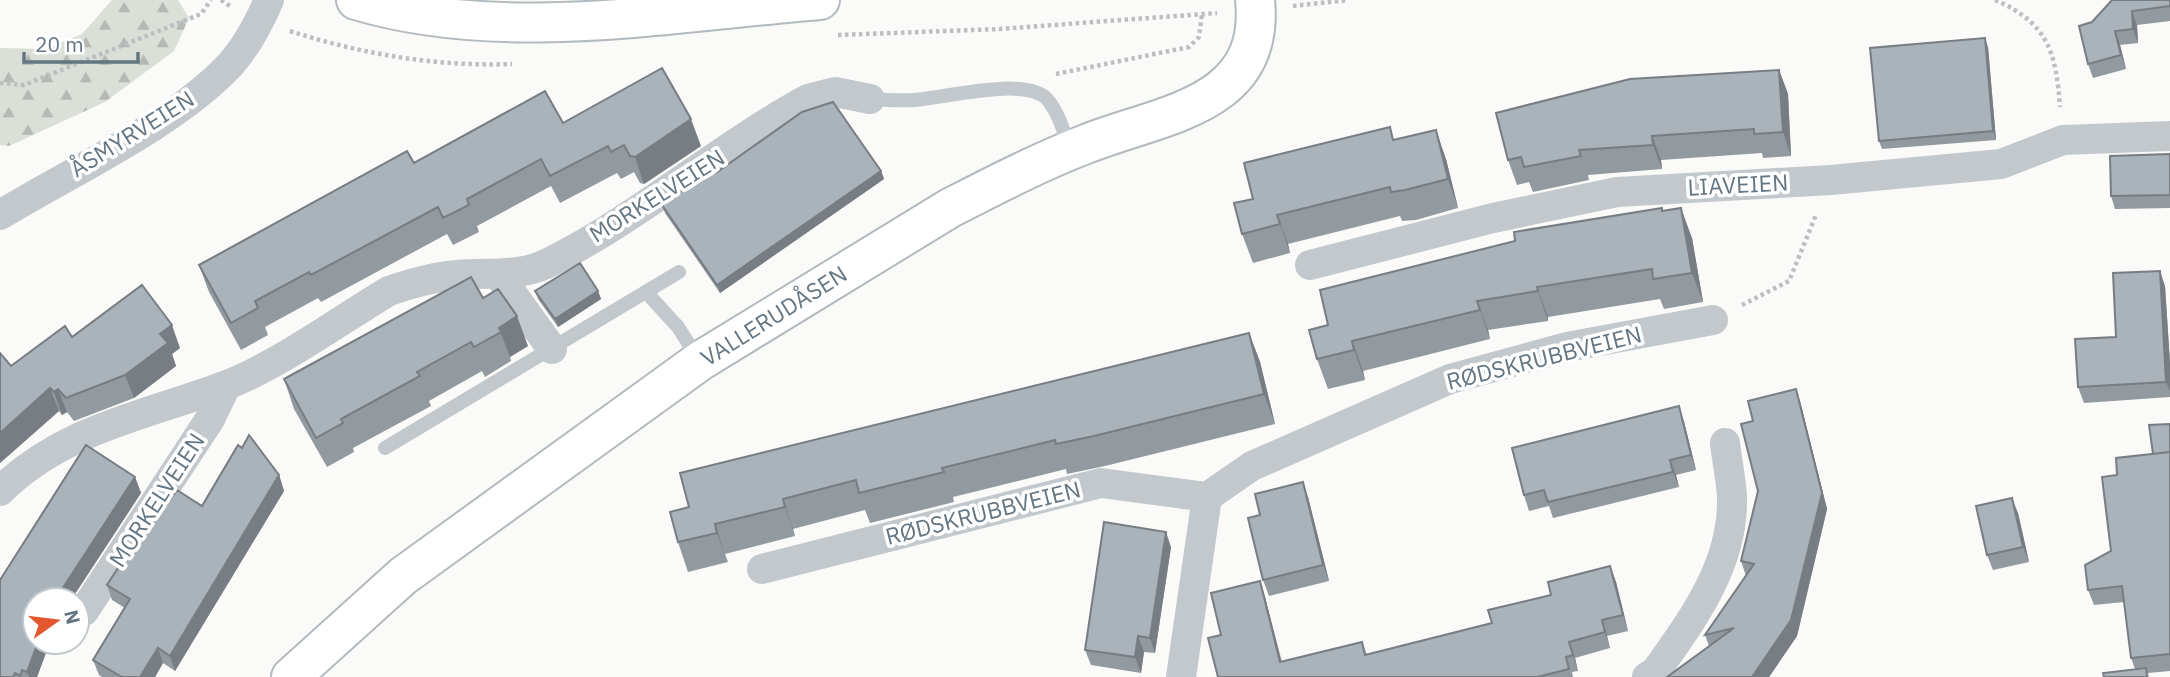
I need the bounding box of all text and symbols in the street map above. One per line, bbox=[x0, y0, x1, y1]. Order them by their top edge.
scale bar bbox=[24, 21, 138, 65]
text: 20 m bbox=[35, 30, 84, 58]
street label: ÅSMYRVEIEN bbox=[64, 83, 199, 183]
street label: MORKELVEIEN bbox=[583, 142, 730, 249]
street label: LIAVEIEN bbox=[1687, 166, 1789, 202]
street label: VALLERUDÅSEN bbox=[695, 258, 852, 372]
street label: RØDSKRUBBVEIEN bbox=[1443, 318, 1644, 396]
street label: MORKELVEIEN bbox=[102, 427, 211, 572]
street label: RØDSKRUBBVEIEN bbox=[882, 473, 1083, 551]
north arrow bbox=[21, 586, 91, 656]
text: N bbox=[59, 607, 86, 626]

